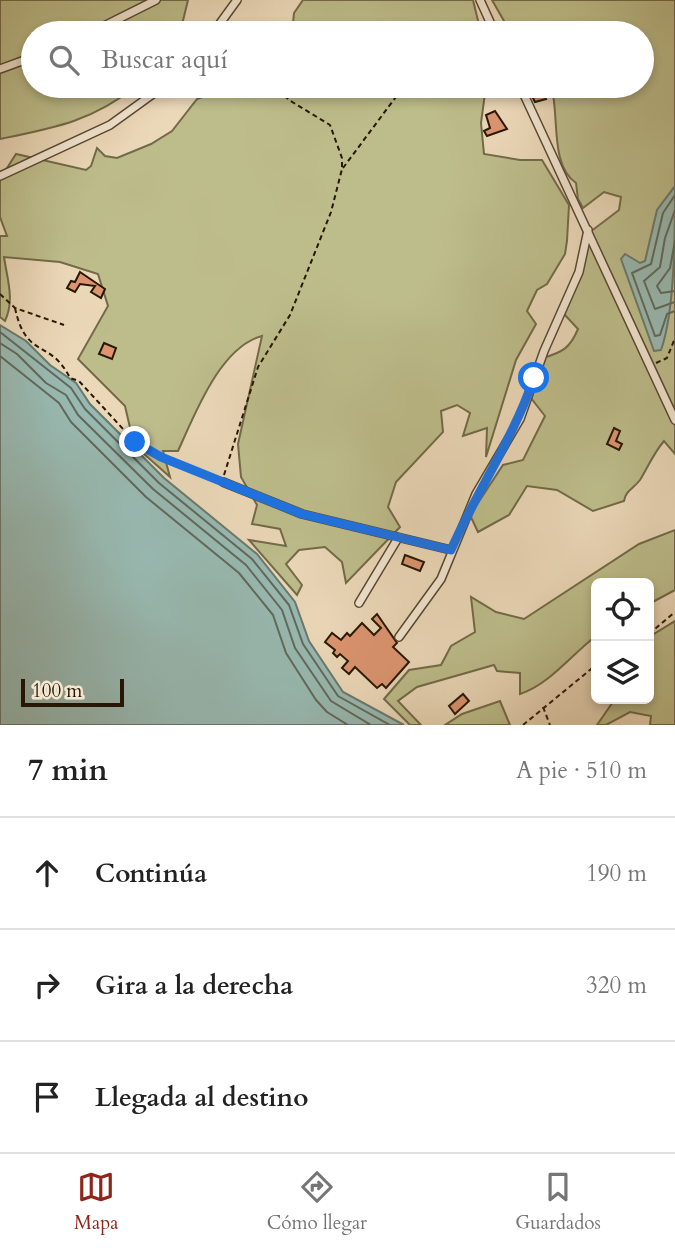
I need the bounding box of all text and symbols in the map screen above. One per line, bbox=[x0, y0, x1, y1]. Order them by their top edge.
search box bbox=[21, 21, 654, 98]
icon: search bbox=[45, 41, 83, 79]
text: Buscar aquí bbox=[101, 42, 228, 77]
route start bbox=[518, 362, 549, 393]
route end bbox=[119, 426, 150, 457]
map controls bbox=[591, 578, 654, 704]
button: locate bbox=[591, 578, 654, 641]
button: layers bbox=[591, 641, 654, 704]
scale bar bbox=[21, 676, 124, 708]
text: 100 m bbox=[32, 678, 82, 704]
text: 7 min bbox=[28, 750, 108, 791]
text: A pie · 510 m bbox=[516, 755, 647, 786]
icon: ahead bbox=[28, 854, 66, 892]
text: Continúa bbox=[95, 856, 207, 891]
text: 190 m bbox=[586, 858, 647, 889]
icon: right bbox=[28, 966, 66, 1004]
text: Gira a la derecha bbox=[95, 968, 293, 1003]
text: 320 m bbox=[586, 970, 647, 1001]
icon: arrive bbox=[28, 1078, 66, 1116]
text: Llegada al destino bbox=[95, 1080, 309, 1115]
tab: Mapa bbox=[74, 1168, 119, 1236]
tab: Cómo llegar bbox=[267, 1168, 367, 1236]
tab: Guardados bbox=[515, 1168, 601, 1236]

